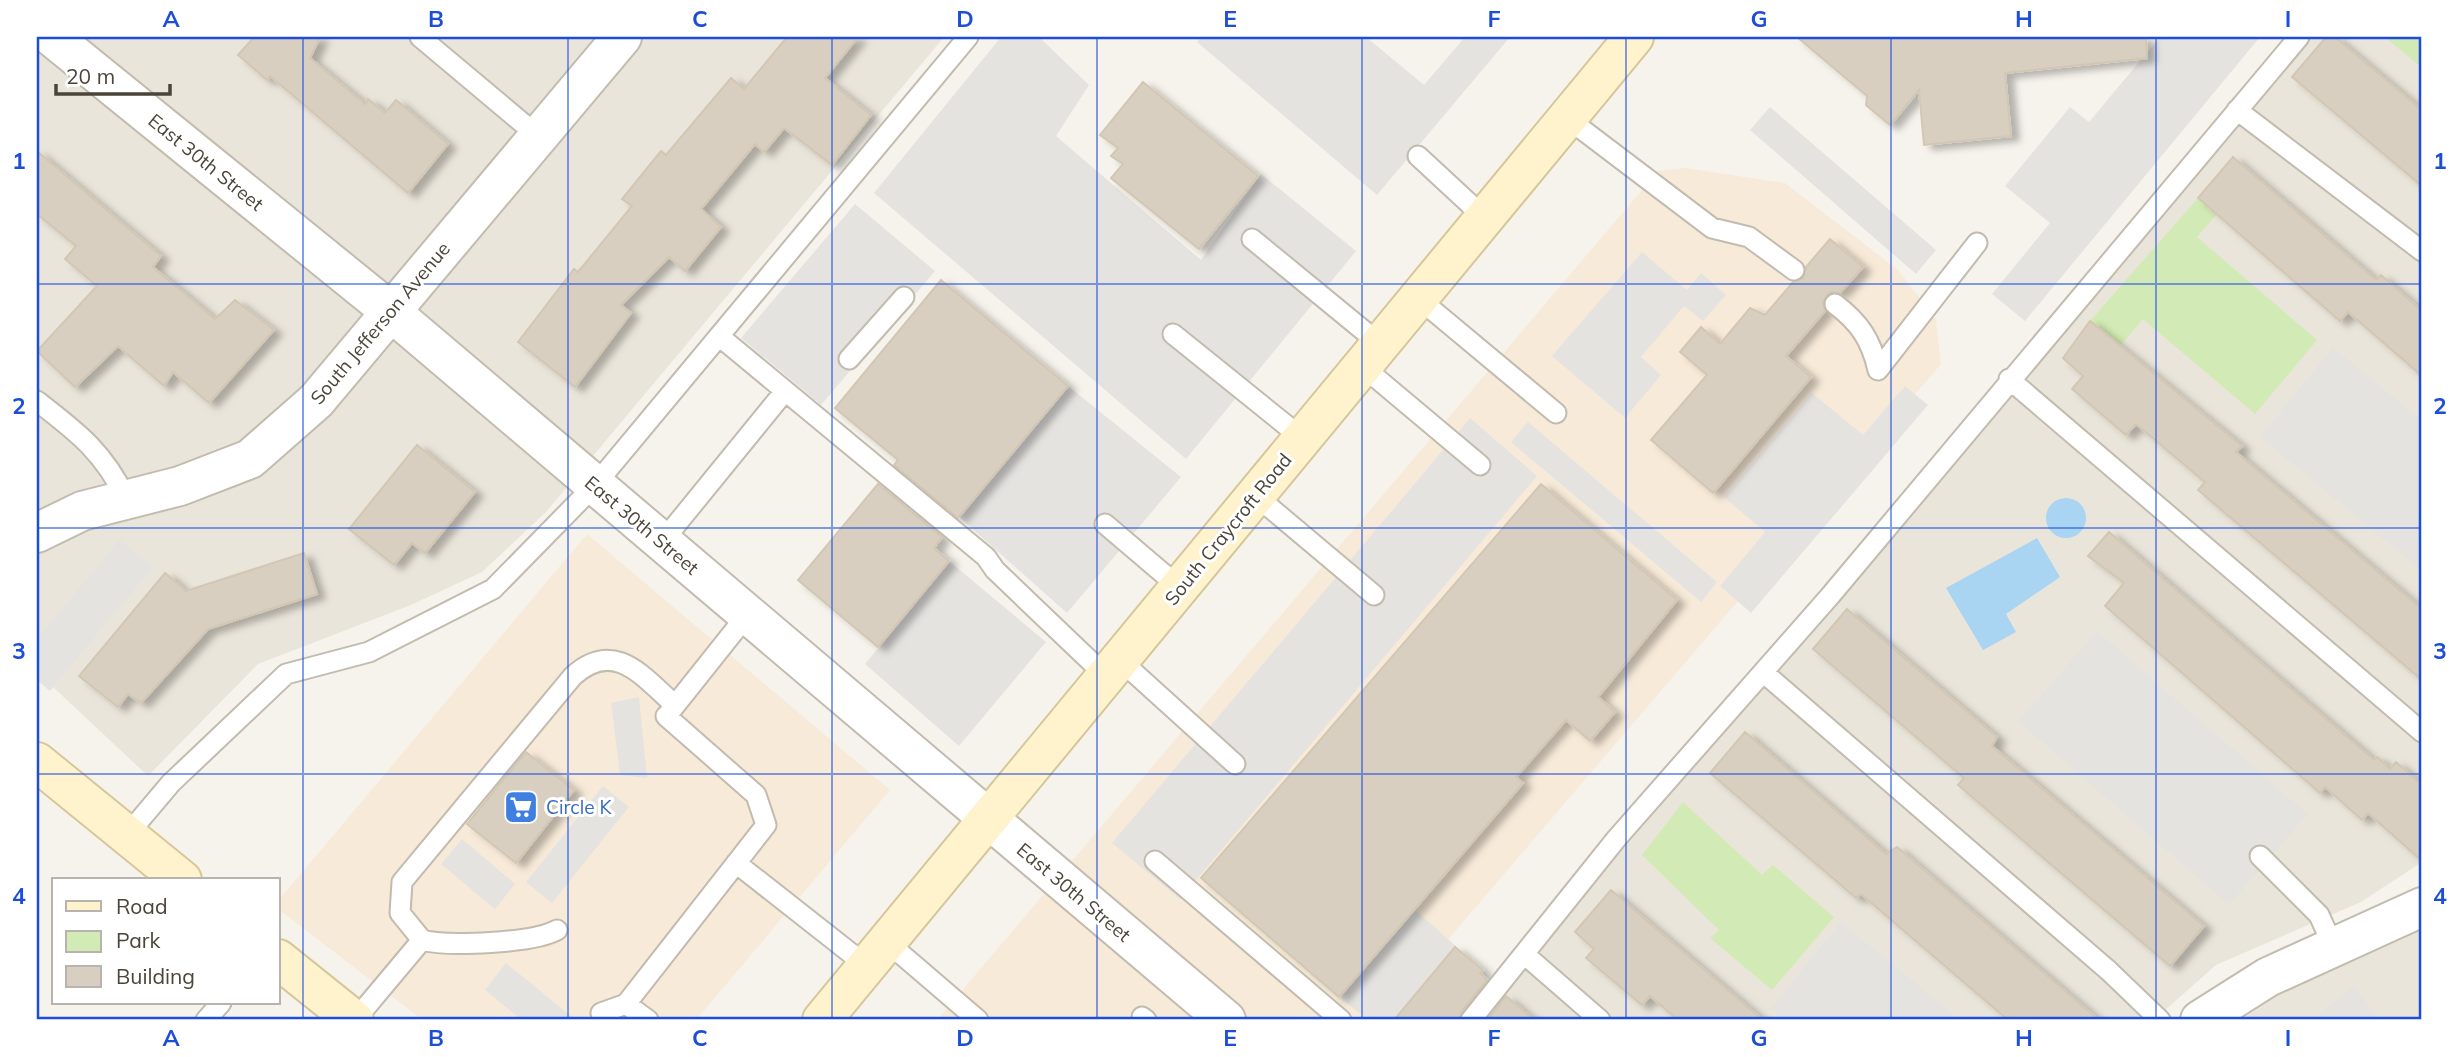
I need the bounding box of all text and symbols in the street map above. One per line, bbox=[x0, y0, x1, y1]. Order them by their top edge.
text: A bbox=[162, 4, 180, 33]
text: B bbox=[428, 4, 444, 33]
text: C bbox=[692, 4, 708, 33]
text: D bbox=[956, 4, 974, 33]
text: E bbox=[1223, 4, 1237, 33]
text: F bbox=[1487, 4, 1501, 33]
text: G bbox=[1750, 4, 1768, 33]
text: H bbox=[2015, 4, 2033, 33]
text: I bbox=[2285, 4, 2291, 33]
scale bar bbox=[56, 52, 170, 96]
text: 20 m bbox=[66, 63, 115, 89]
street label: East 30th Street bbox=[143, 108, 269, 216]
text: 1 bbox=[12, 146, 26, 175]
text: 1 bbox=[2433, 146, 2447, 175]
street label: South Jefferson Avenue bbox=[305, 237, 455, 409]
text: 2 bbox=[12, 391, 26, 420]
text: 2 bbox=[2433, 391, 2447, 420]
street label: South Craycroft Road bbox=[1159, 448, 1297, 610]
street label: East 30th Street bbox=[580, 470, 704, 580]
text: 3 bbox=[12, 636, 26, 665]
text: 3 bbox=[2433, 636, 2447, 665]
supermarket icon: Circle K bbox=[502, 788, 540, 826]
place label: Circle K bbox=[546, 795, 613, 819]
street label: East 30th Street bbox=[1012, 837, 1136, 947]
legend bbox=[52, 878, 280, 1004]
text: 4 bbox=[12, 881, 26, 910]
text: 4 bbox=[2433, 881, 2447, 910]
text: Road bbox=[116, 893, 167, 919]
text: Park bbox=[116, 927, 160, 953]
text: Building bbox=[116, 963, 195, 989]
text: A bbox=[162, 1023, 180, 1052]
text: B bbox=[428, 1023, 444, 1052]
text: C bbox=[692, 1023, 708, 1052]
text: D bbox=[956, 1023, 974, 1052]
text: E bbox=[1223, 1023, 1237, 1052]
text: F bbox=[1487, 1023, 1501, 1052]
text: G bbox=[1750, 1023, 1768, 1052]
text: H bbox=[2015, 1023, 2033, 1052]
text: I bbox=[2285, 1023, 2291, 1052]

